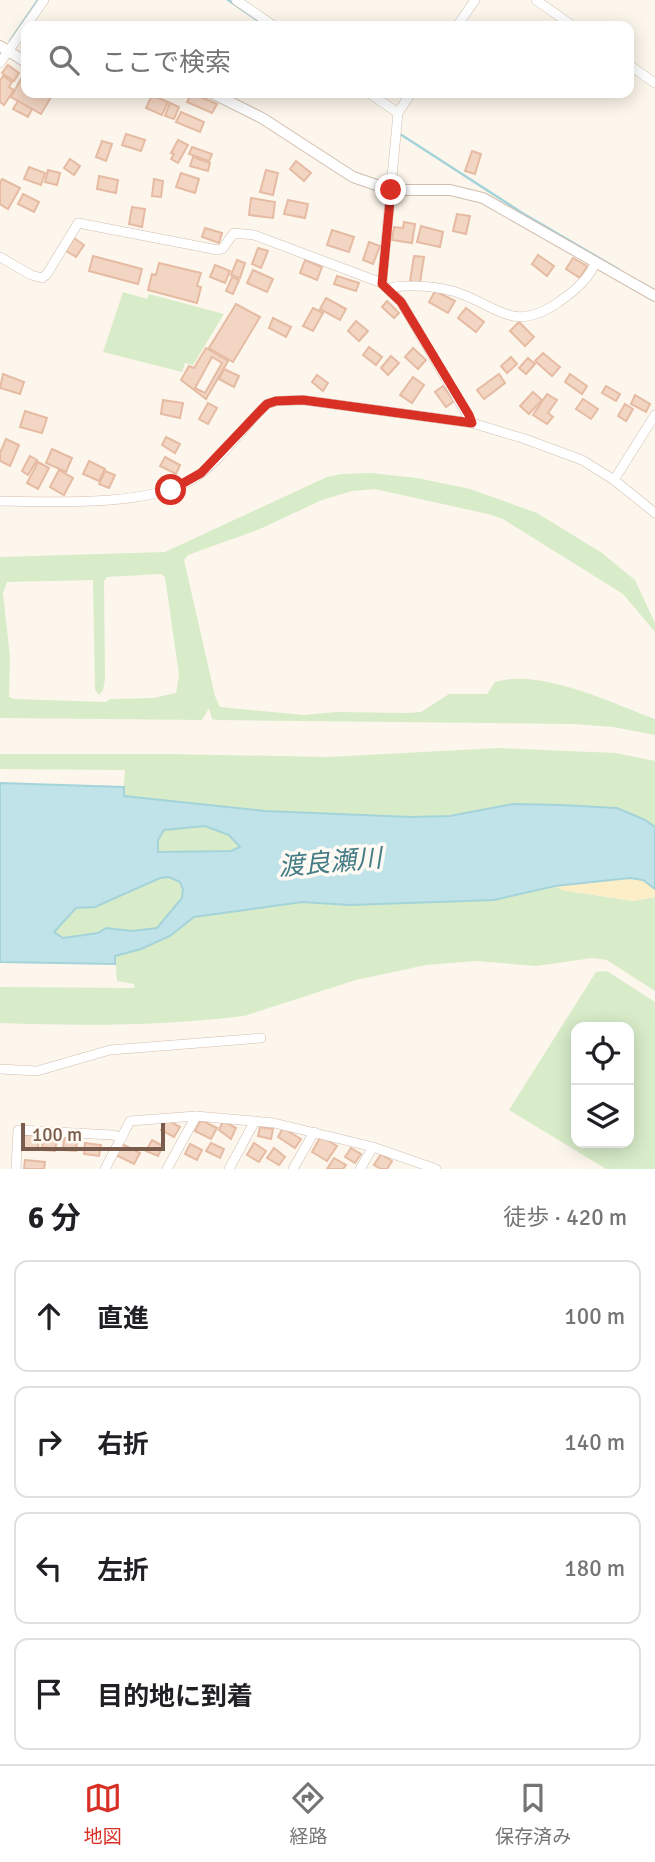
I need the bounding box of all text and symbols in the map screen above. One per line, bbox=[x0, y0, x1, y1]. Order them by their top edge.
search box bbox=[21, 21, 634, 98]
icon: search bbox=[45, 41, 83, 79]
text: ここで検索 bbox=[101, 47, 231, 79]
route end bbox=[375, 174, 406, 205]
route start bbox=[155, 474, 186, 505]
water label: 渡良瀬川 bbox=[277, 842, 386, 883]
map controls bbox=[571, 1022, 634, 1148]
button: locate bbox=[571, 1022, 634, 1085]
button: layers bbox=[571, 1085, 634, 1148]
scale bar bbox=[21, 1120, 164, 1152]
text: 100 m bbox=[32, 1123, 82, 1147]
text: 6 分 bbox=[28, 1200, 81, 1237]
text: 徒歩 · 420 m bbox=[503, 1203, 627, 1232]
icon: ahead bbox=[30, 1297, 68, 1335]
text: 100 m bbox=[564, 1302, 625, 1331]
text: 直進 bbox=[97, 1303, 149, 1335]
icon: right bbox=[30, 1423, 68, 1461]
text: 140 m bbox=[564, 1428, 625, 1457]
text: 右折 bbox=[97, 1429, 149, 1461]
icon: left bbox=[30, 1549, 68, 1587]
text: 180 m bbox=[564, 1554, 625, 1583]
text: 左折 bbox=[97, 1555, 149, 1587]
icon: arrive bbox=[30, 1675, 68, 1713]
text: 目的地に到着 bbox=[97, 1681, 253, 1713]
tab: 地図 bbox=[84, 1779, 122, 1849]
tab: 経路 bbox=[289, 1779, 327, 1849]
tab: 保存済み bbox=[495, 1779, 571, 1849]

